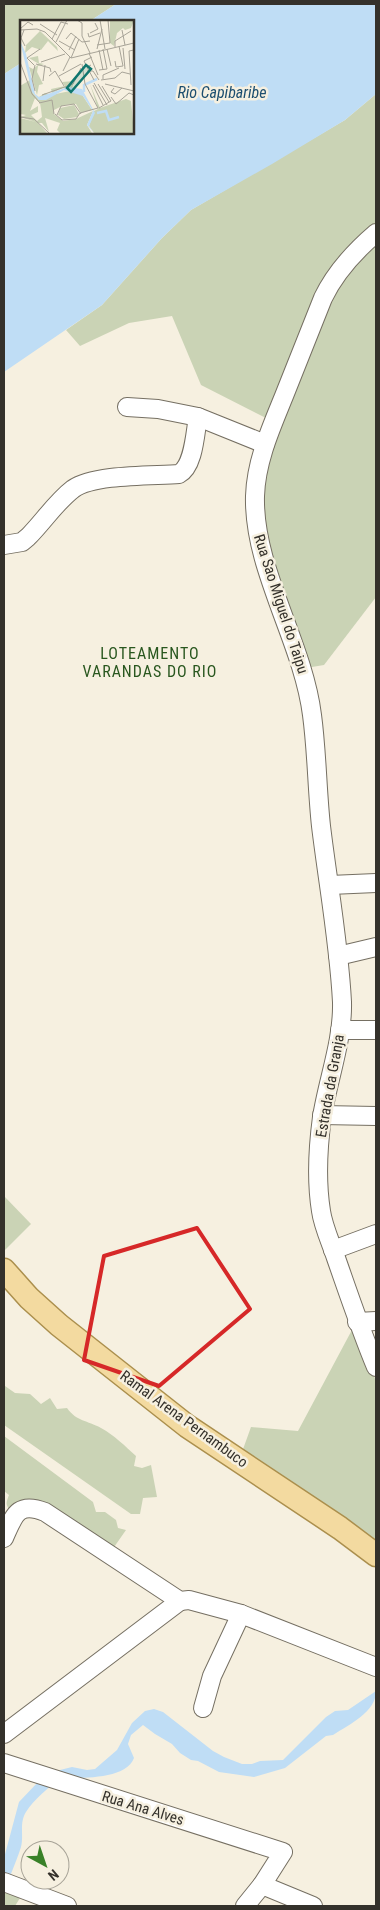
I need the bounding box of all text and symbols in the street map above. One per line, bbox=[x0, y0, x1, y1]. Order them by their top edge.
inset map bbox=[20, 20, 134, 134]
water label: Rio Capibaribe bbox=[178, 83, 267, 102]
street label: Rua Sao Miguel do Taipu bbox=[250, 532, 312, 676]
district label: LOTEAMENTO VARANDAS DO RIO bbox=[83, 644, 217, 681]
street label: Estrada da Granja bbox=[312, 1033, 348, 1139]
street label: Ramal Arena Pernambuco bbox=[117, 1367, 251, 1471]
street label: Rua Ana Alves bbox=[100, 1787, 186, 1829]
north arrow bbox=[20, 1840, 70, 1890]
text: N bbox=[45, 1866, 62, 1884]

